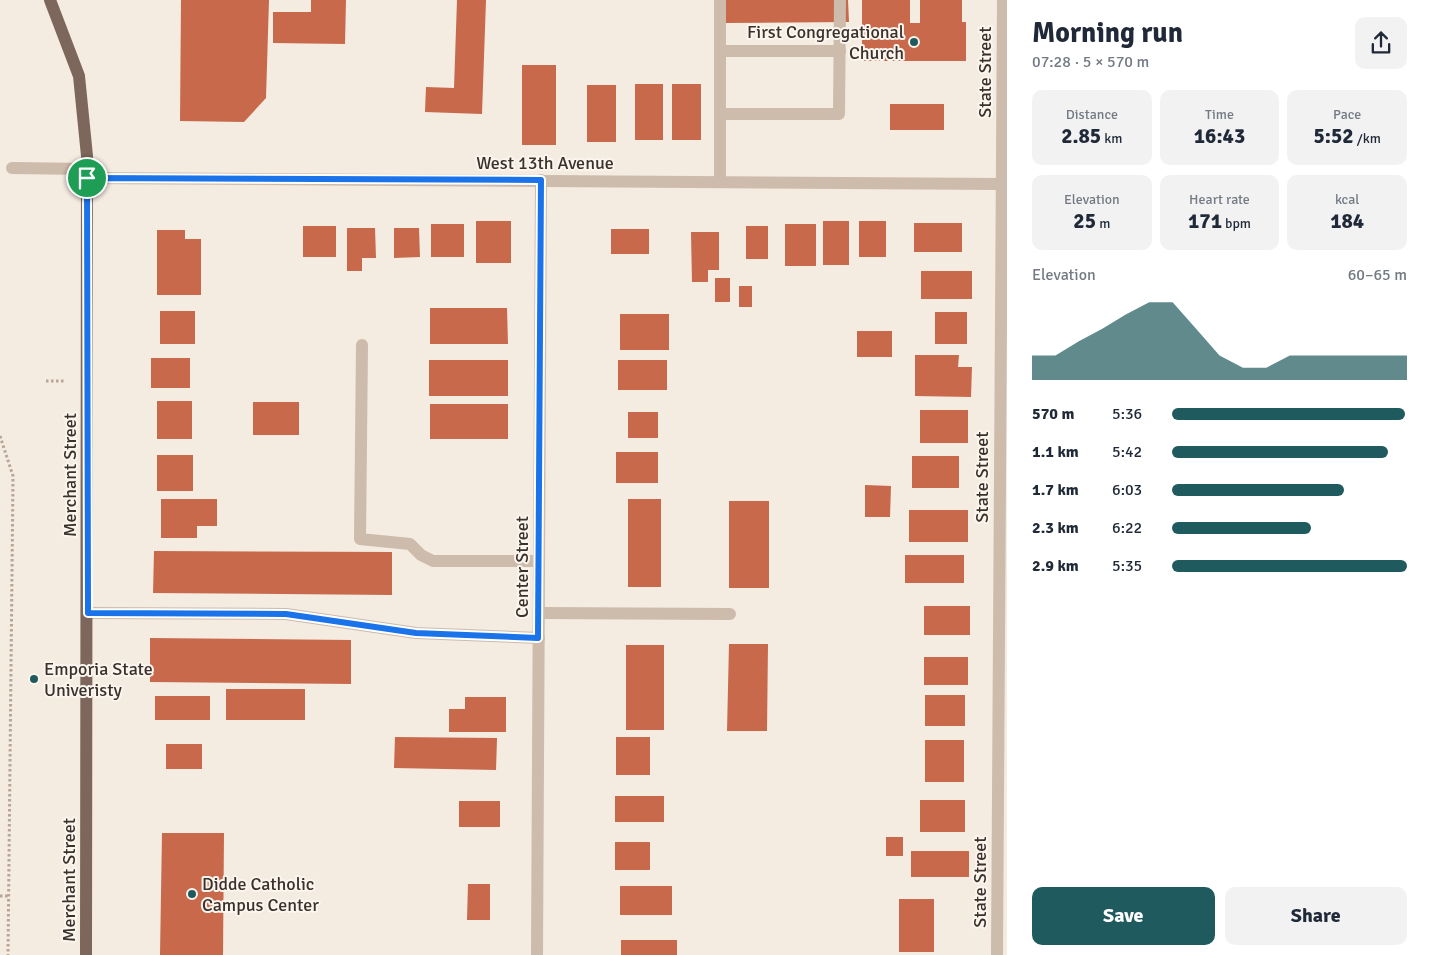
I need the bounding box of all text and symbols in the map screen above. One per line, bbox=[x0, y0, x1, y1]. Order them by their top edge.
text: Morning run bbox=[1032, 16, 1183, 50]
button: share bbox=[1355, 17, 1407, 69]
place label: First Congregational Church bbox=[747, 21, 904, 64]
street label: State Street bbox=[974, 26, 996, 118]
marker: First Congregational Church bbox=[908, 36, 920, 48]
text: 07:28 · 5 × 570 m bbox=[1032, 52, 1149, 72]
text: Distance bbox=[1066, 106, 1118, 123]
text: Time bbox=[1205, 106, 1234, 123]
text: Pace bbox=[1333, 106, 1361, 123]
text: 2.85 bbox=[1061, 123, 1101, 149]
text: 16:43 bbox=[1194, 123, 1245, 149]
text: 5:52 bbox=[1313, 123, 1354, 149]
text: km bbox=[1101, 130, 1122, 147]
text: /km bbox=[1354, 130, 1381, 147]
street label: West 13th Avenue bbox=[476, 152, 614, 174]
pin bbox=[66, 157, 108, 199]
icon: arrive bbox=[73, 164, 101, 192]
text: Elevation bbox=[1064, 191, 1120, 208]
text: Heart rate bbox=[1189, 191, 1250, 208]
text: kcal bbox=[1335, 191, 1359, 208]
text: 25 bbox=[1073, 208, 1096, 234]
text: 171 bbox=[1188, 208, 1222, 234]
text: 184 bbox=[1330, 208, 1364, 234]
text: m bbox=[1096, 215, 1110, 232]
text: bpm bbox=[1222, 215, 1251, 232]
text: Elevation bbox=[1032, 265, 1096, 285]
text: 60–65 m bbox=[1348, 265, 1407, 285]
text: 570 m bbox=[1032, 404, 1074, 424]
text: 5:36 bbox=[1112, 404, 1142, 424]
street label: Merchant Street bbox=[59, 413, 81, 537]
street label: State Street bbox=[971, 431, 993, 523]
text: 1.1 km bbox=[1032, 442, 1079, 462]
text: 5:42 bbox=[1112, 442, 1142, 462]
text: 1.7 km bbox=[1032, 480, 1079, 500]
text: 6:03 bbox=[1112, 480, 1142, 500]
street label: Center Street bbox=[511, 516, 533, 618]
text: 2.3 km bbox=[1032, 518, 1079, 538]
text: 6:22 bbox=[1112, 518, 1142, 538]
text: 2.9 km bbox=[1032, 556, 1079, 576]
text: 5:35 bbox=[1112, 556, 1142, 576]
place label: Emporia State Univeristy bbox=[44, 658, 153, 701]
marker: Emporia State Univeristy bbox=[28, 673, 40, 685]
street label: Merchant Street bbox=[58, 818, 80, 942]
street label: State Street bbox=[969, 836, 991, 928]
place label: Didde Catholic Campus Center bbox=[202, 873, 319, 916]
button: Save bbox=[1032, 887, 1215, 945]
button: Share bbox=[1225, 887, 1407, 945]
marker: Didde Catholic Campus Center bbox=[186, 888, 198, 900]

